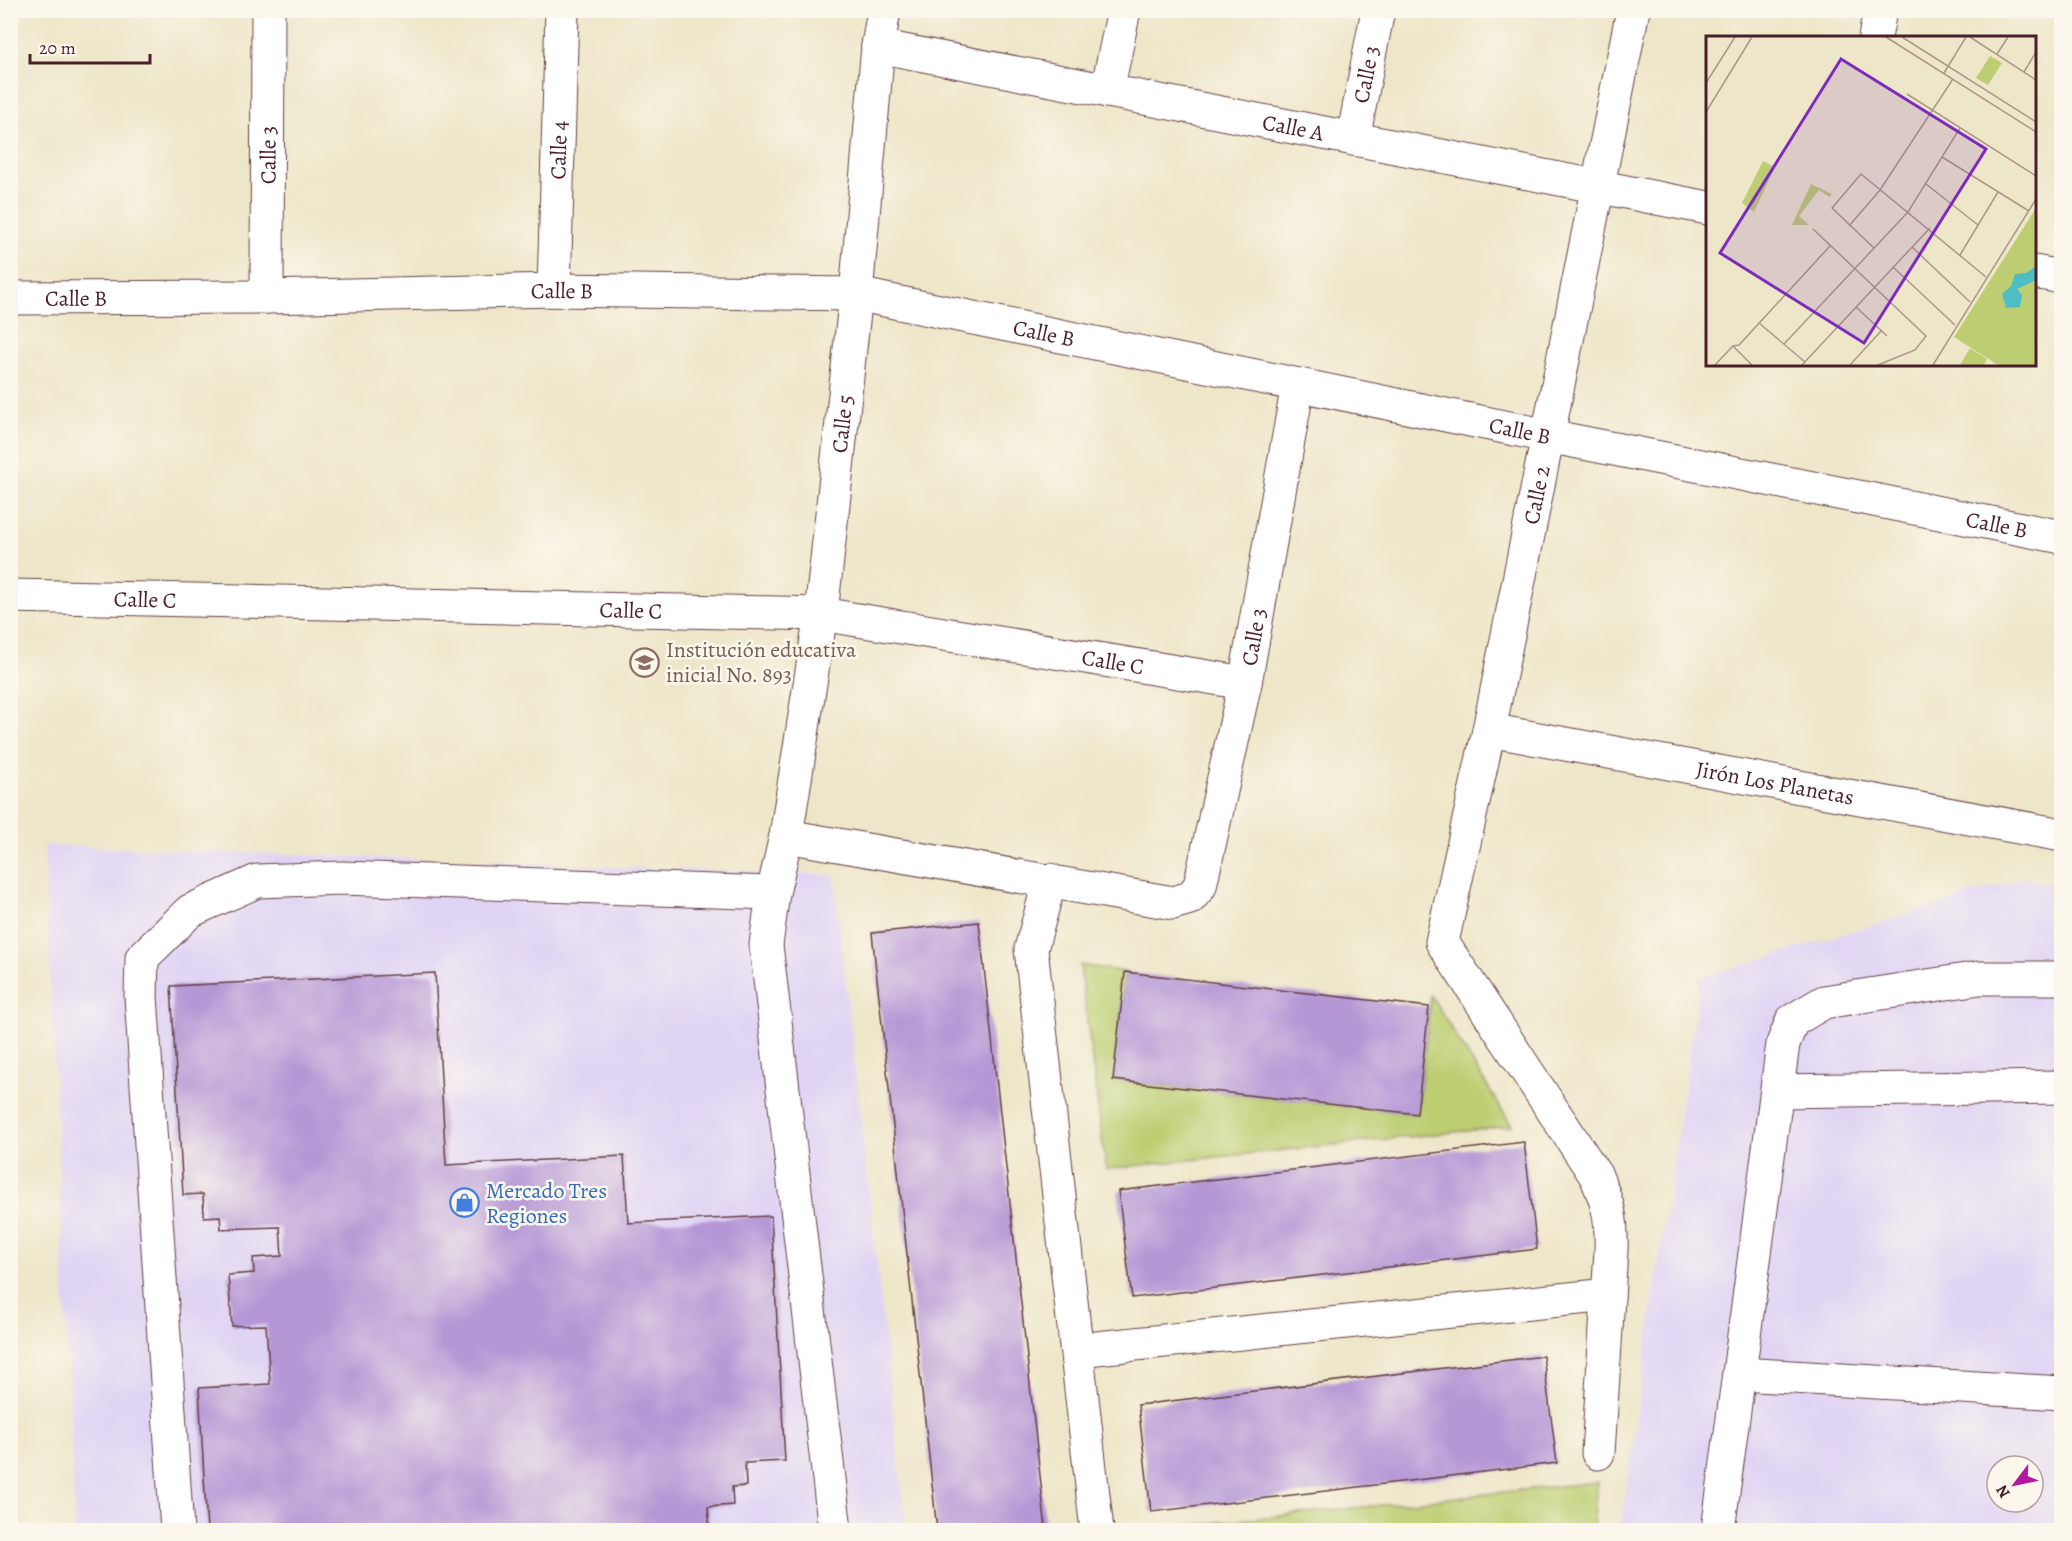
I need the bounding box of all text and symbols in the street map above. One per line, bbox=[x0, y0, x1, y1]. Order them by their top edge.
scale bar bbox=[30, 27, 150, 65]
text: 20 m bbox=[39, 36, 76, 60]
inset map bbox=[1706, 36, 2036, 366]
street label: Calle 3 bbox=[1346, 43, 1387, 106]
street label: Calle A bbox=[1260, 107, 1327, 149]
street label: Calle 4 bbox=[543, 120, 575, 180]
street label: Calle 3 bbox=[253, 126, 284, 184]
street label: Calle B bbox=[531, 276, 593, 307]
street label: Calle B bbox=[45, 284, 107, 314]
street label: Calle B bbox=[1010, 313, 1077, 354]
street label: Calle 5 bbox=[825, 393, 861, 455]
street label: Calle B bbox=[1486, 410, 1553, 452]
street label: Calle 2 bbox=[1516, 463, 1558, 527]
street label: Calle B bbox=[1963, 504, 2030, 546]
street label: Calle C bbox=[113, 584, 177, 616]
street label: Calle C bbox=[599, 595, 663, 626]
street label: Calle 3 bbox=[1234, 606, 1274, 668]
place label: Institución educativa inicial No. 893 bbox=[666, 635, 857, 690]
street label: Calle C bbox=[1079, 643, 1146, 682]
school or university icon: Institución educativa inicial No. 893 bbox=[629, 646, 661, 678]
street label: Jirón Los Planetas bbox=[1694, 754, 1856, 813]
place label: Mercado Tres Regiones bbox=[486, 1176, 607, 1231]
shop icon: Mercado Tres Regiones bbox=[449, 1187, 481, 1219]
north arrow bbox=[1985, 1454, 2045, 1514]
text: N bbox=[1991, 1480, 2016, 1502]

